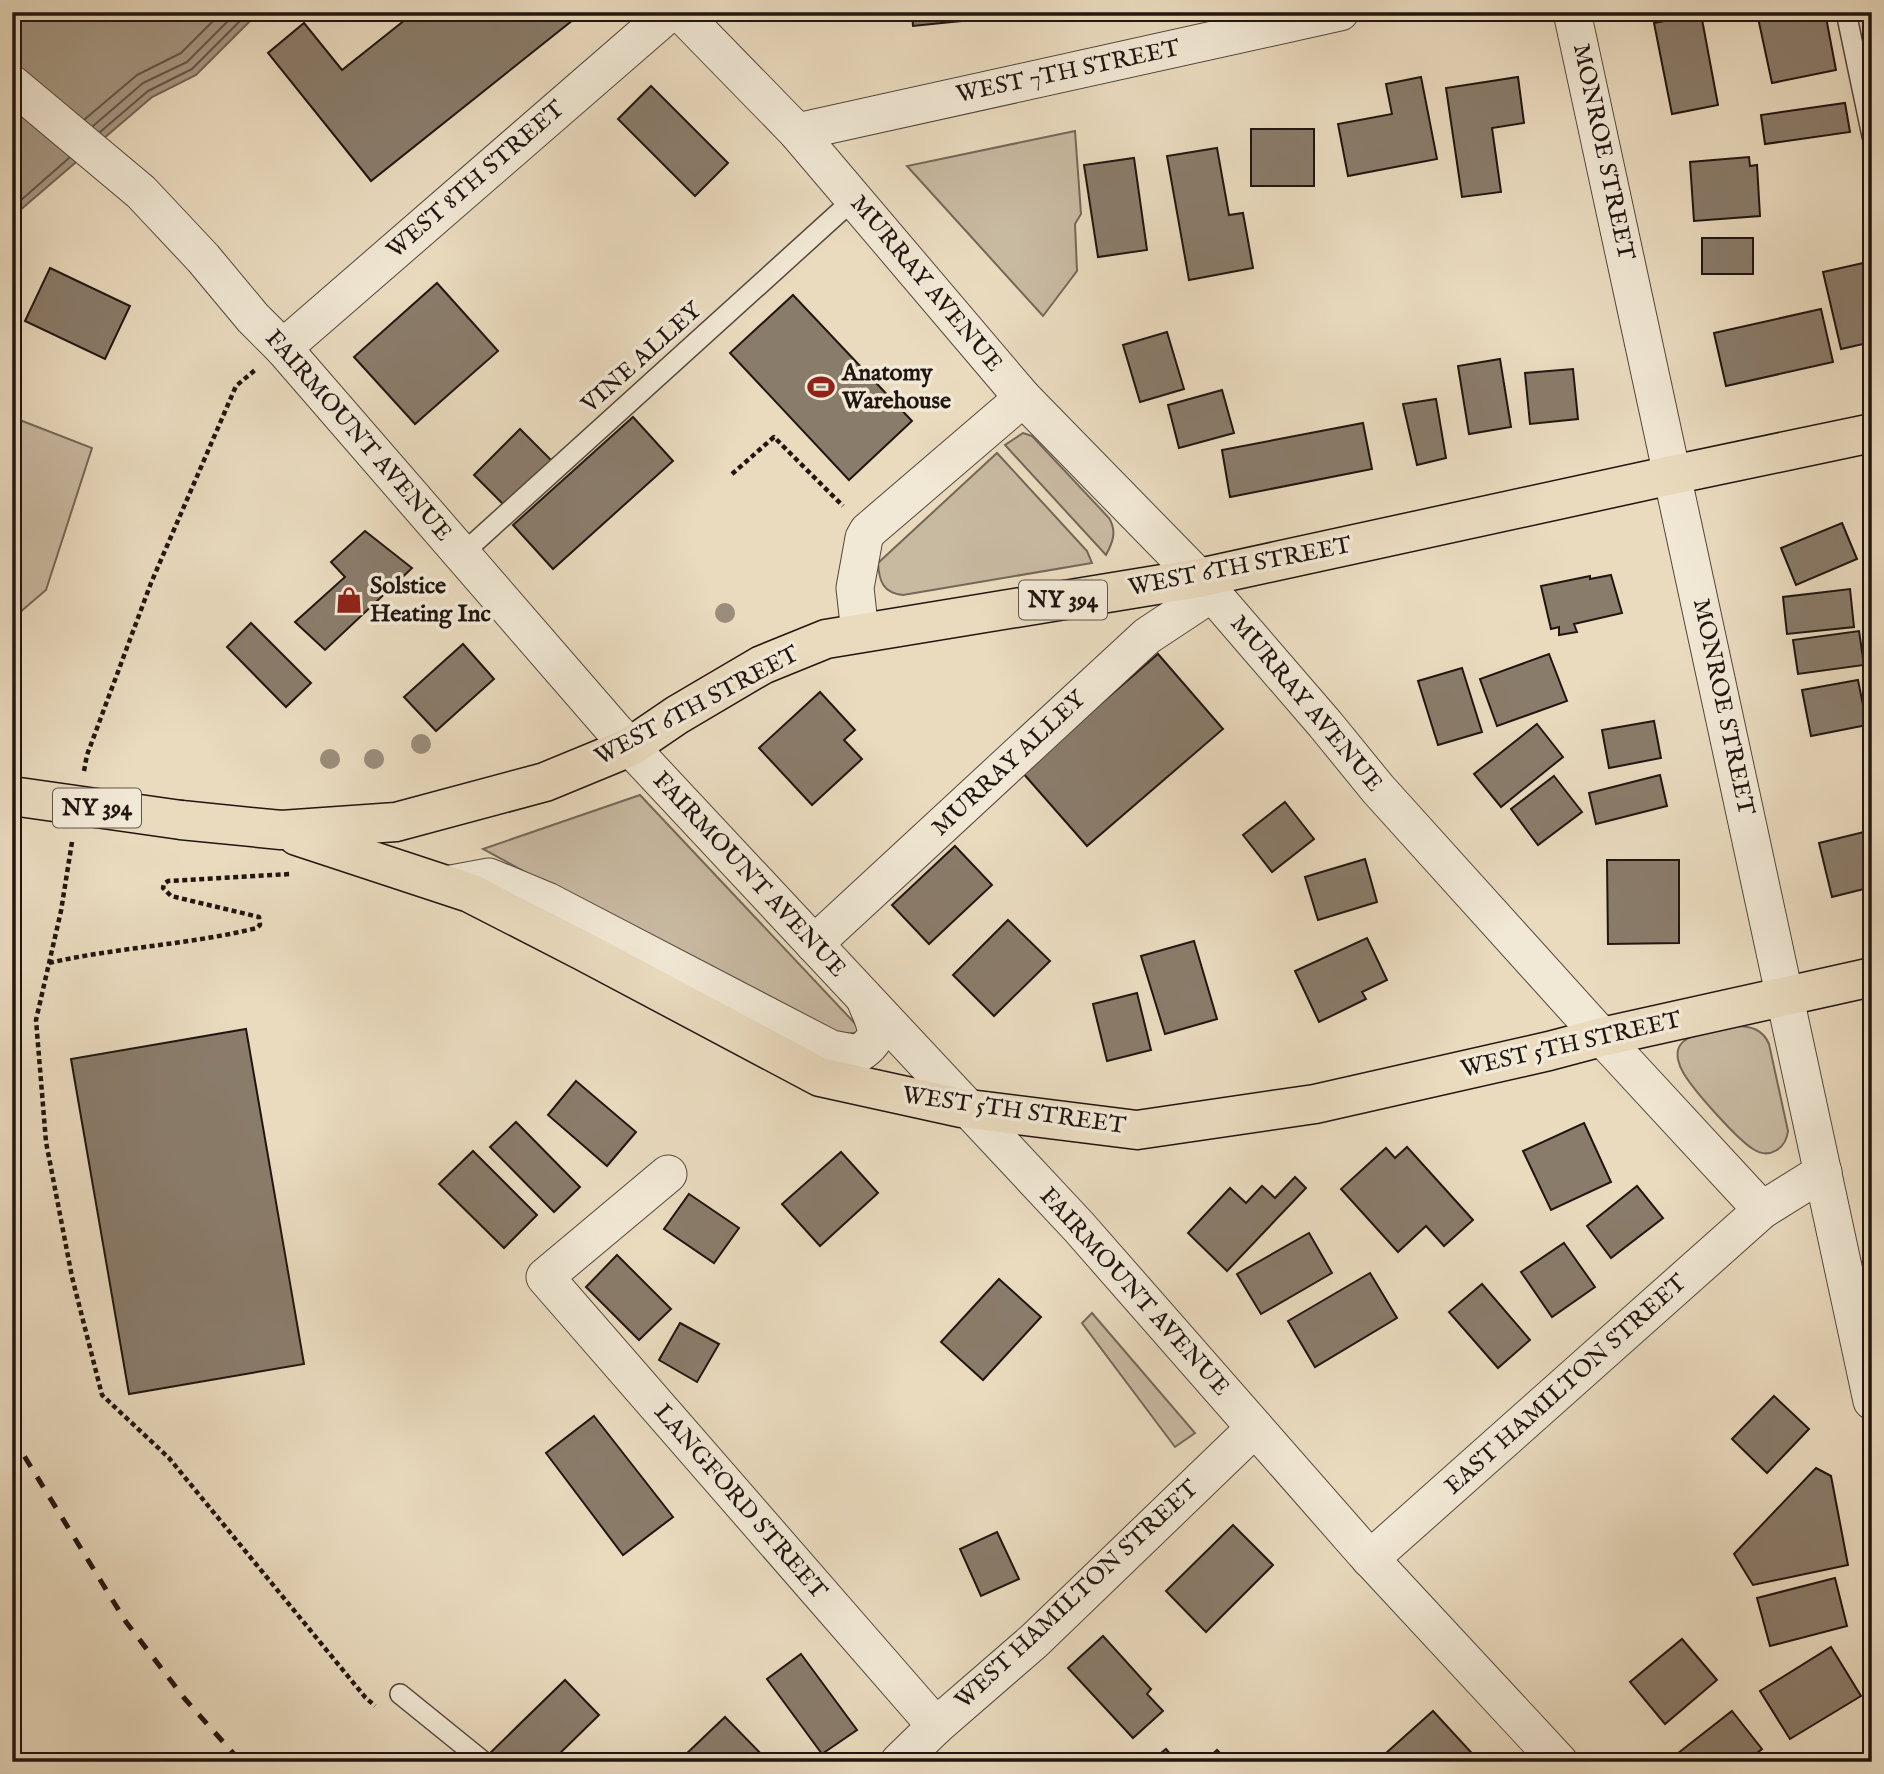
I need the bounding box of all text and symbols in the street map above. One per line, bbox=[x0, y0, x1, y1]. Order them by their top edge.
street label: WEST 7TH STREET bbox=[953, 33, 1183, 111]
street label: MONROE STREET bbox=[1565, 41, 1641, 264]
street label: WEST 8TH STREET bbox=[381, 94, 572, 266]
street label: MURRAY AVENUE bbox=[843, 189, 1009, 379]
street label: VINE ALLEY bbox=[575, 295, 710, 421]
street label: FAIRMOUNT AVENUE bbox=[258, 324, 458, 548]
place label: Anatomy Warehouse bbox=[841, 358, 951, 417]
sports icon: Anatomy Warehouse bbox=[806, 372, 836, 402]
street label: WEST 6TH STREET bbox=[1126, 530, 1355, 604]
place label: Solstice Heating Inc bbox=[370, 571, 491, 630]
road number: NY 394 bbox=[1019, 580, 1107, 620]
shop icon: Solstice Heating Inc bbox=[334, 585, 364, 615]
street label: MONROE STREET bbox=[1685, 596, 1761, 819]
street label: MURRAY AVENUE bbox=[1223, 609, 1389, 799]
street label: WEST 6TH STREET bbox=[590, 639, 805, 773]
street label: MURRAY ALLEY bbox=[925, 683, 1094, 843]
street label: FAIRMOUNT AVENUE bbox=[646, 766, 852, 984]
road number: NY 394 bbox=[53, 788, 141, 828]
street label: WEST 5TH STREET bbox=[1458, 1004, 1685, 1085]
street label: WEST 5TH STREET bbox=[900, 1080, 1128, 1142]
street label: FAIRMOUNT AVENUE bbox=[1032, 1181, 1236, 1403]
street label: EAST HAMILTON STREET bbox=[1438, 1268, 1694, 1502]
street label: LANGFORD STREET bbox=[647, 1398, 834, 1606]
street label: WEST HAMILTON STREET bbox=[949, 1473, 1206, 1716]

